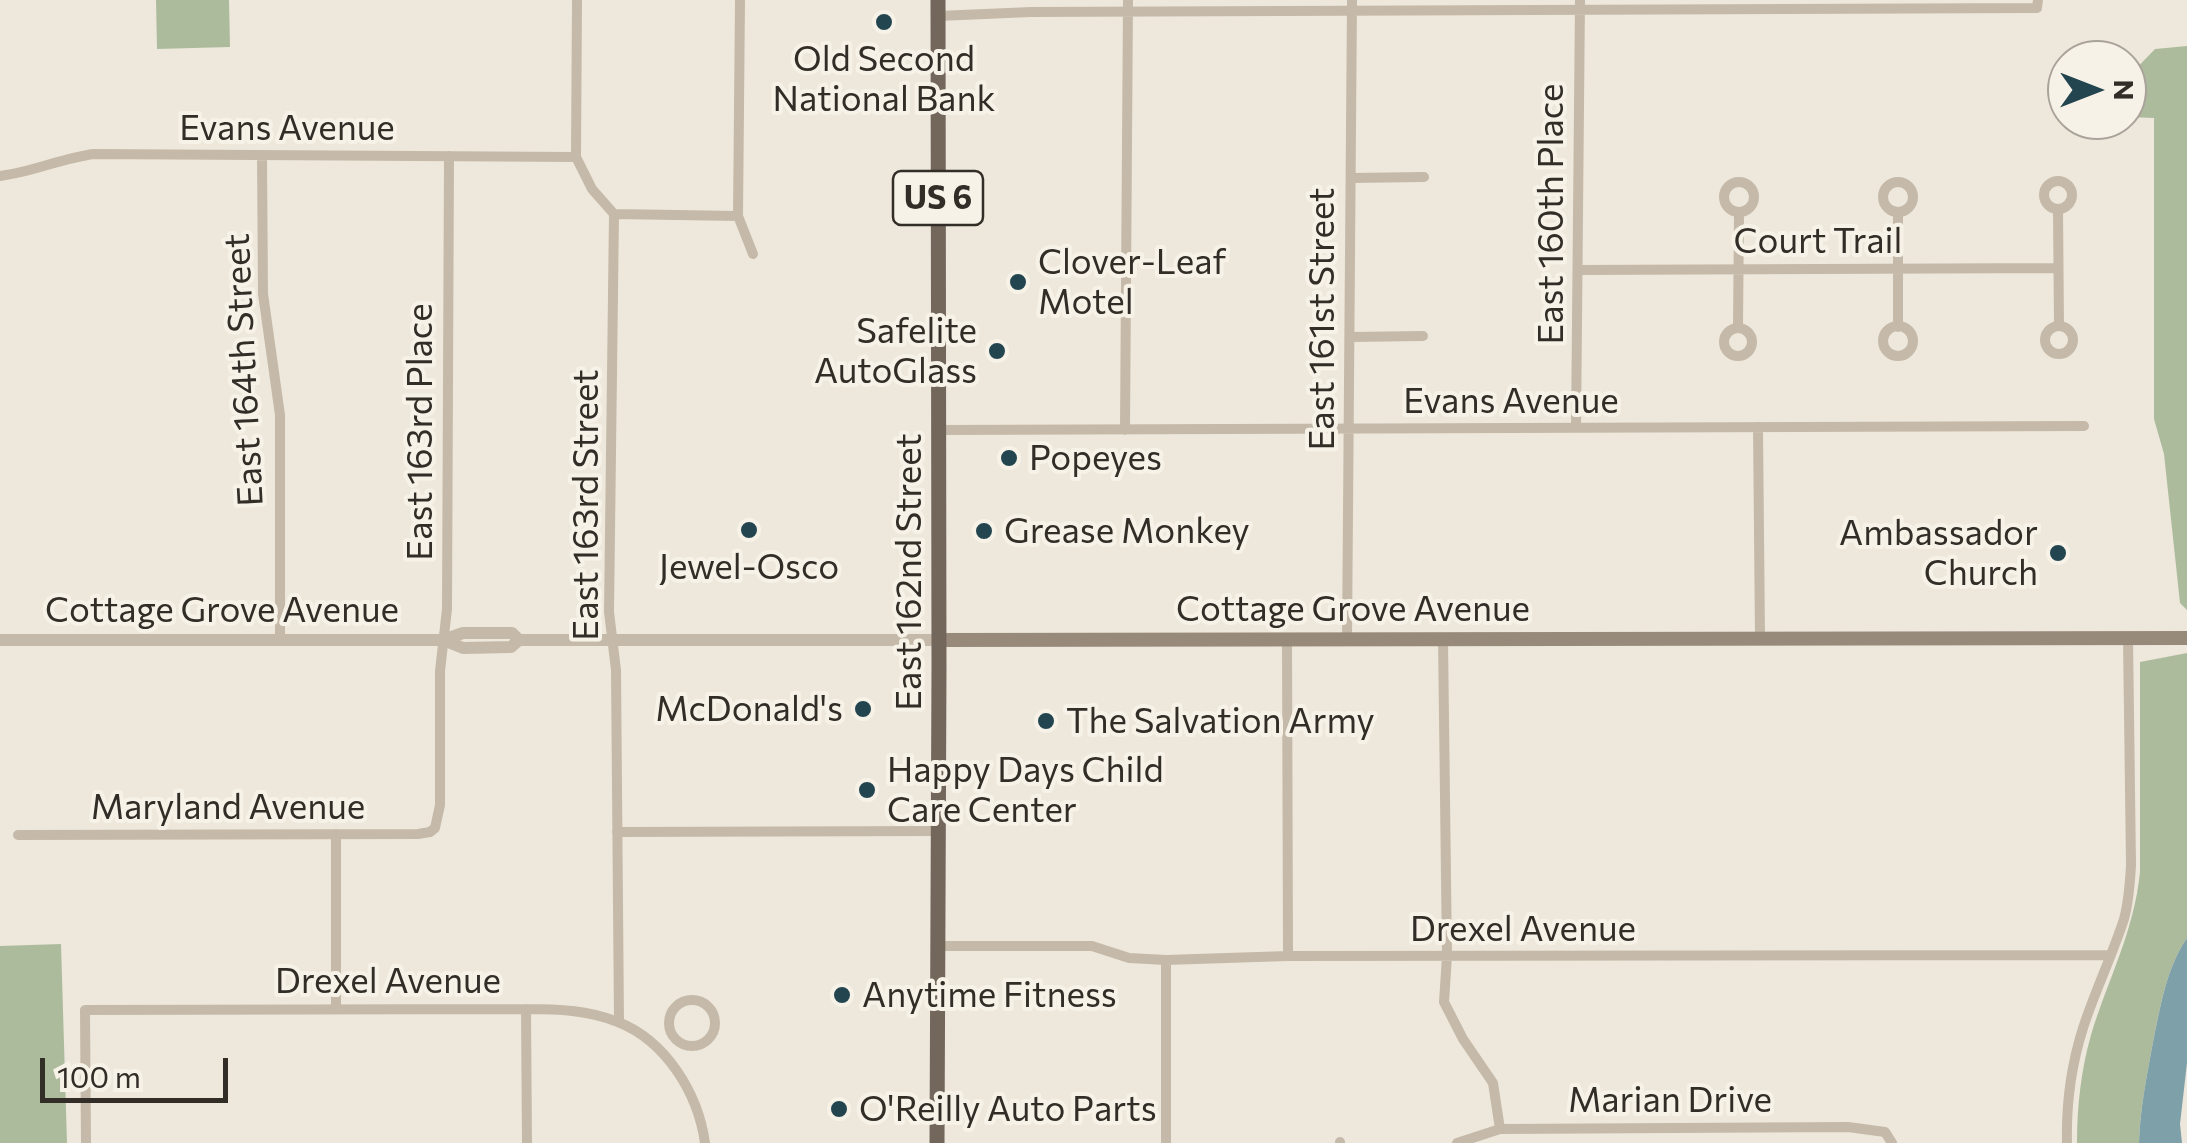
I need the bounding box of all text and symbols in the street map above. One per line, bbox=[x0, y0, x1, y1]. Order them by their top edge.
marker: Old Second National Bank bbox=[873, 11, 895, 33]
place label: Old Second National Bank bbox=[773, 38, 995, 120]
north arrow bbox=[2047, 40, 2147, 140]
text: N bbox=[2108, 80, 2142, 101]
street label: East 160th Place bbox=[1530, 83, 1572, 345]
street label: Evans Avenue bbox=[179, 107, 395, 149]
road number: US 6 bbox=[893, 171, 983, 225]
street label: East 161st Street bbox=[1301, 188, 1343, 450]
street label: Court Trail bbox=[1734, 220, 1902, 262]
street label: East 164th Street bbox=[216, 232, 272, 508]
place label: Clover-Leaf Motel bbox=[1038, 241, 1226, 323]
marker: Clover-Leaf Motel bbox=[1007, 271, 1029, 293]
street label: East 163rd Place bbox=[399, 303, 441, 561]
place label: Safelite AutoGlass bbox=[814, 310, 977, 392]
marker: Safelite AutoGlass bbox=[986, 340, 1008, 362]
street label: East 163rd Street bbox=[565, 369, 607, 641]
street label: Evans Avenue bbox=[1403, 380, 1619, 422]
street label: East 162nd Street bbox=[888, 433, 930, 711]
place label: Popeyes bbox=[1029, 437, 1162, 479]
marker: Popeyes bbox=[998, 447, 1020, 469]
place label: Grease Monkey bbox=[1004, 510, 1250, 552]
place label: Ambassador Church bbox=[1839, 512, 2038, 594]
marker: Jewel-Osco bbox=[738, 519, 760, 541]
marker: Grease Monkey bbox=[973, 520, 995, 542]
marker: Ambassador Church bbox=[2047, 542, 2069, 564]
place label: Jewel-Osco bbox=[659, 546, 839, 588]
street label: Cottage Grove Avenue bbox=[1176, 588, 1530, 630]
street label: Cottage Grove Avenue bbox=[45, 589, 399, 631]
place label: McDonald's bbox=[655, 688, 843, 730]
marker: McDonald's bbox=[852, 698, 874, 720]
place label: The Salvation Army bbox=[1066, 700, 1375, 742]
marker: The Salvation Army bbox=[1035, 710, 1057, 732]
place label: Happy Days Child Care Center bbox=[887, 749, 1164, 831]
marker: Happy Days Child Care Center bbox=[856, 779, 878, 801]
street label: Maryland Avenue bbox=[91, 786, 365, 828]
street label: Drexel Avenue bbox=[1410, 908, 1636, 950]
street label: Drexel Avenue bbox=[275, 960, 501, 1002]
place label: Anytime Fitness bbox=[862, 974, 1117, 1016]
marker: Anytime Fitness bbox=[831, 984, 853, 1006]
scale bar bbox=[45, 1038, 232, 1100]
text: 100 m bbox=[57, 1057, 141, 1094]
street label: Marian Drive bbox=[1568, 1079, 1772, 1121]
place label: O'Reilly Auto Parts bbox=[859, 1088, 1157, 1130]
marker: O'Reilly Auto Parts bbox=[828, 1098, 850, 1120]

